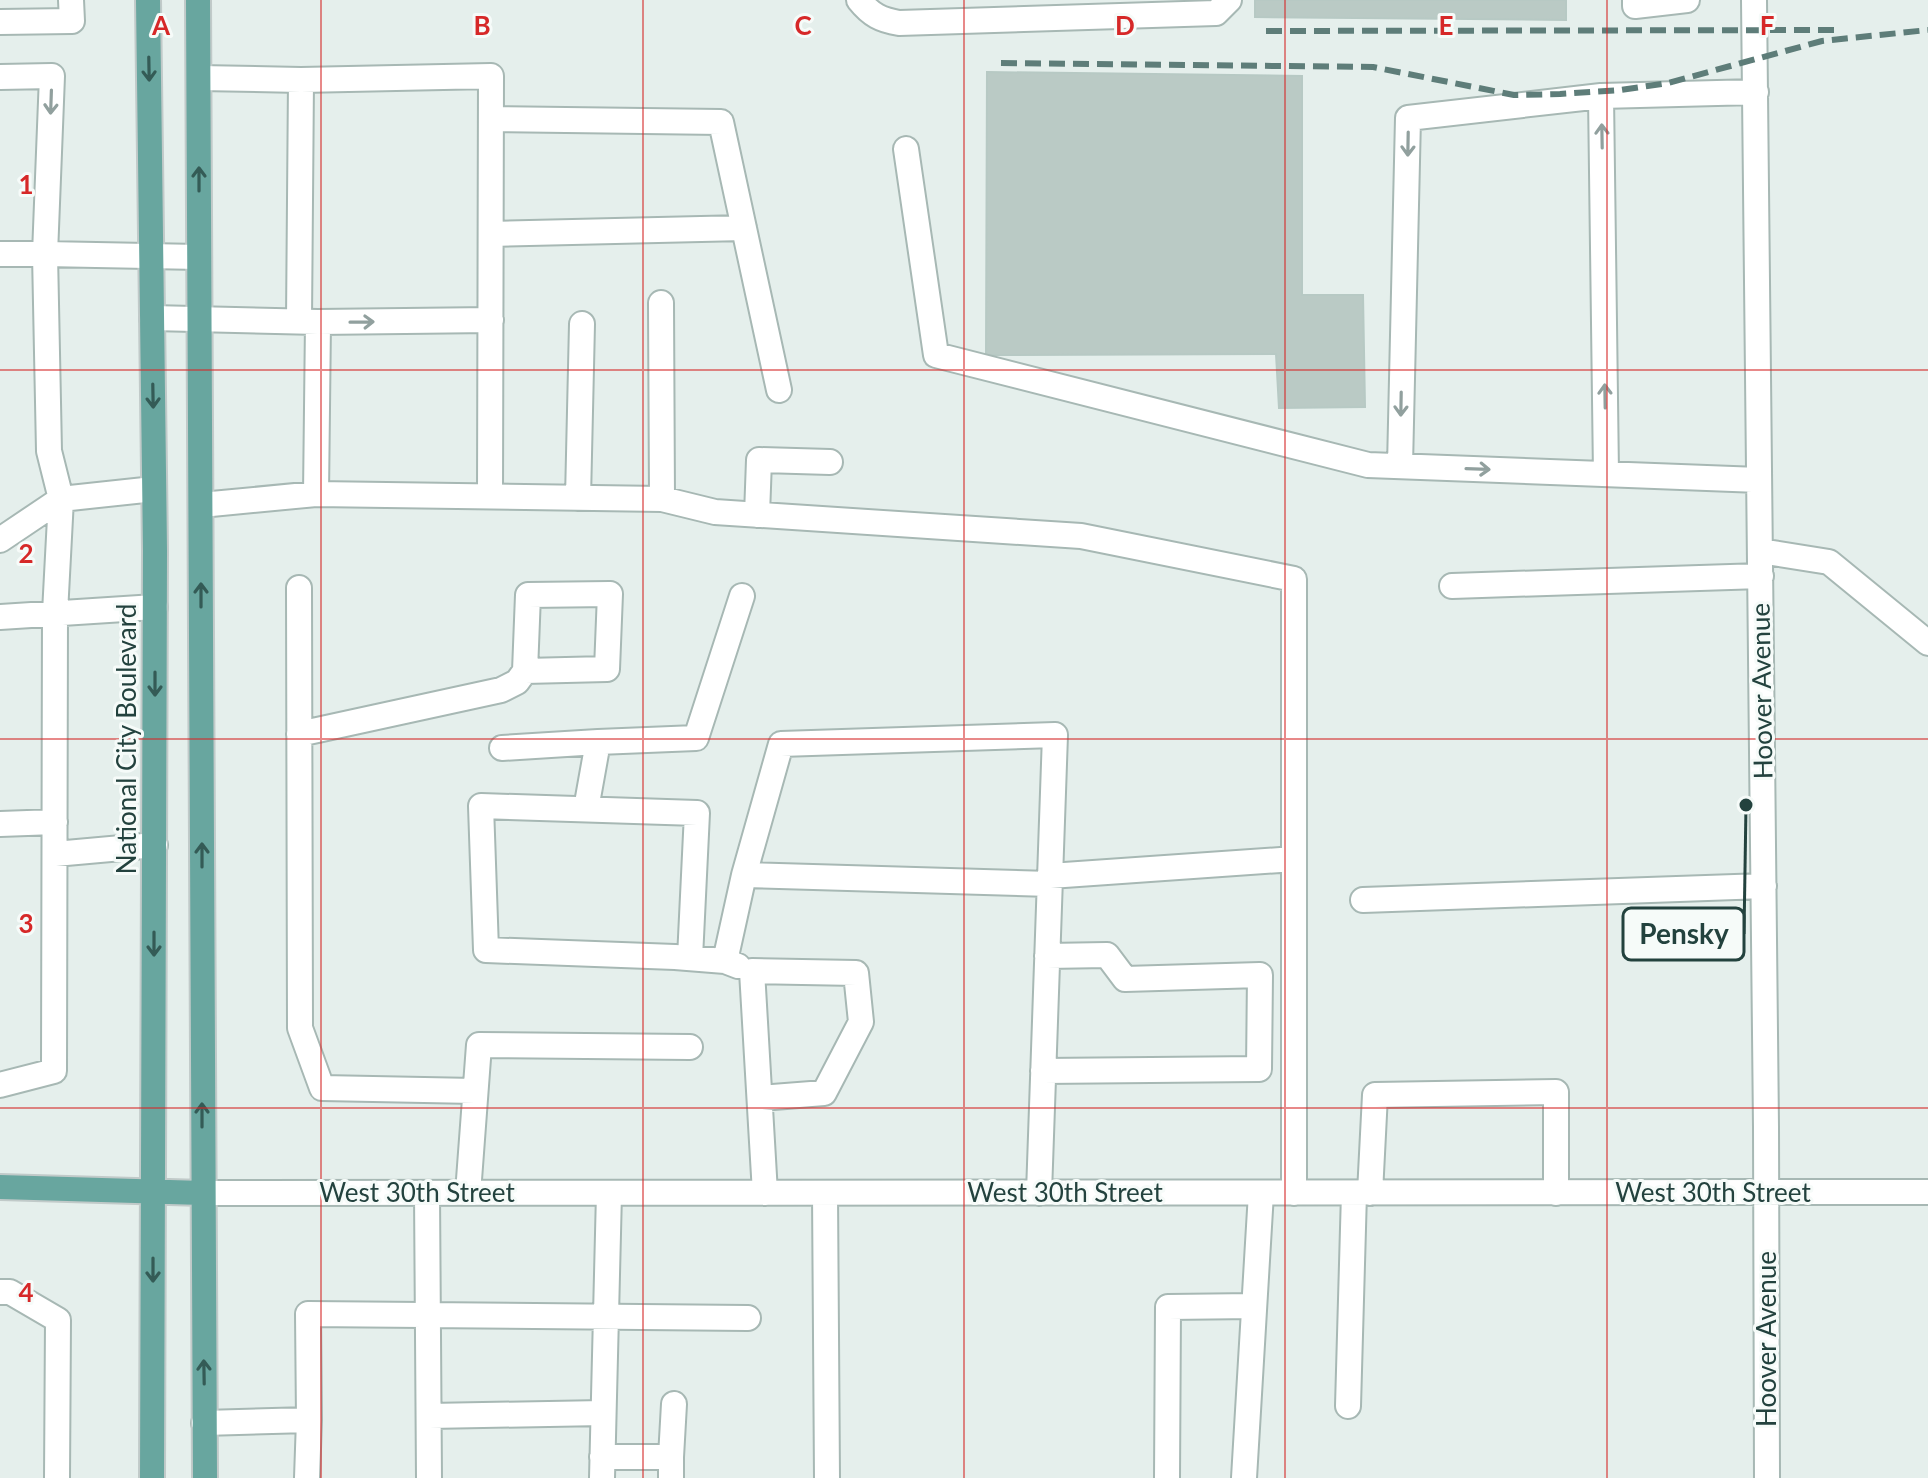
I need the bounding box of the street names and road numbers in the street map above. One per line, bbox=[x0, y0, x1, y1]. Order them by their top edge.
street label: Hoover Avenue bbox=[1743, 603, 1779, 779]
street label: National City Boulevard bbox=[110, 604, 142, 874]
street label: West 30th Street bbox=[319, 1176, 515, 1208]
street label: West 30th Street bbox=[967, 1176, 1163, 1208]
street label: West 30th Street bbox=[1615, 1176, 1811, 1208]
street label: Hoover Avenue bbox=[1750, 1251, 1782, 1427]

